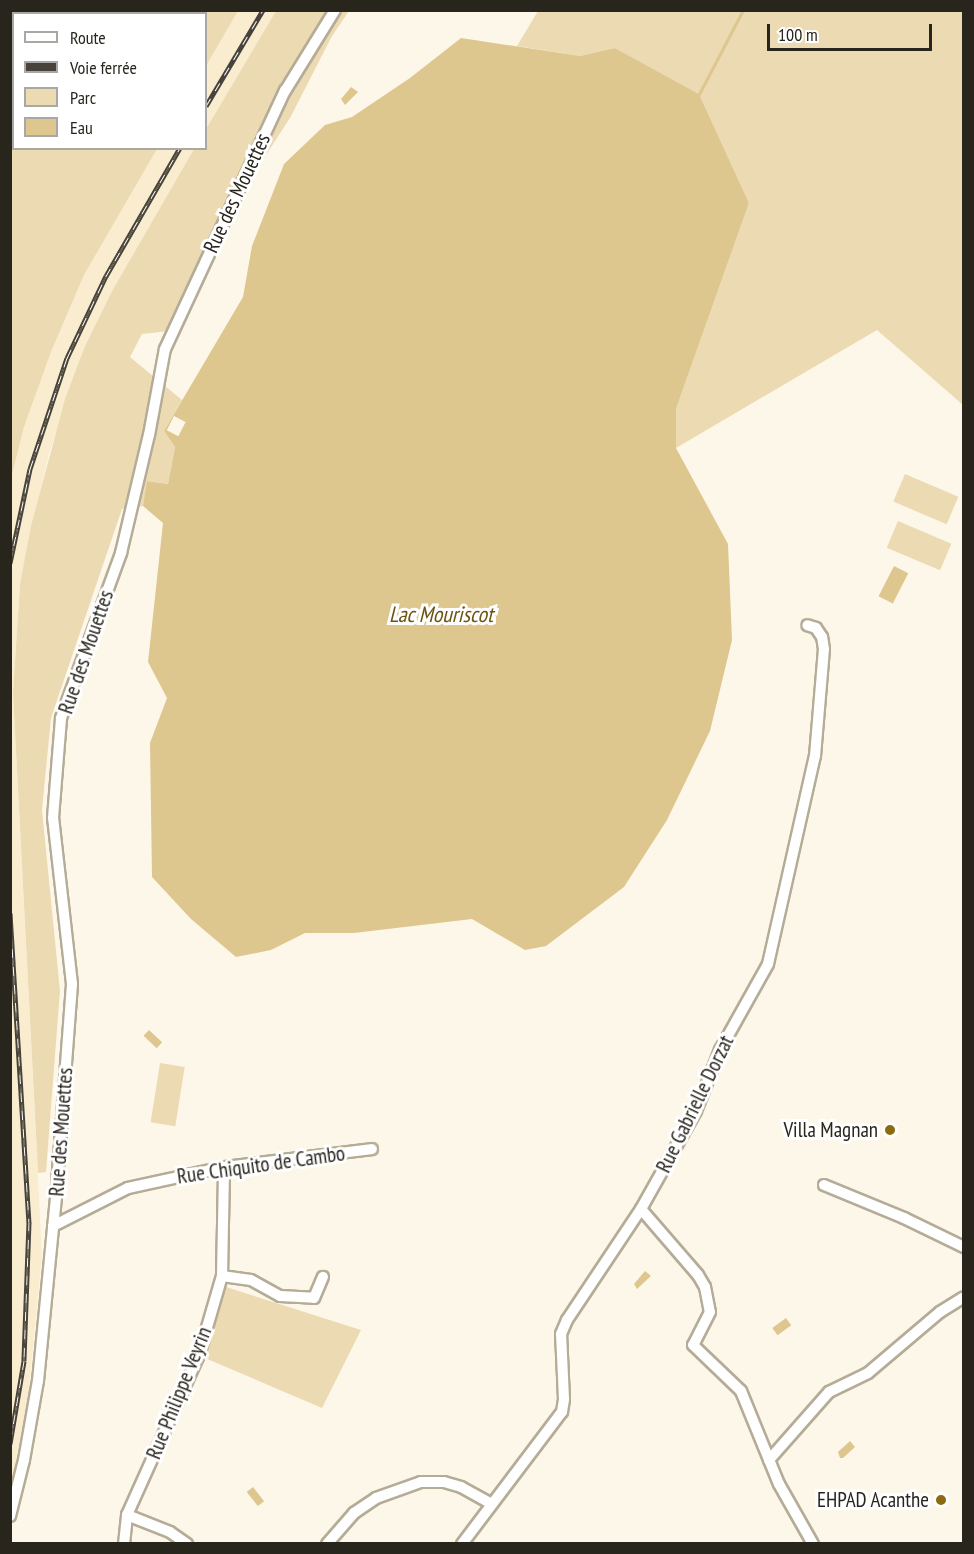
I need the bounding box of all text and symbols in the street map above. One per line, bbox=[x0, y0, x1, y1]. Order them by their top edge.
legend bbox=[12, 12, 207, 150]
scale bar bbox=[770, 12, 935, 50]
text: 100 m bbox=[778, 23, 818, 46]
text: Route bbox=[70, 26, 106, 49]
text: Voie ferrée bbox=[70, 56, 137, 79]
text: Parc bbox=[70, 86, 96, 109]
text: Eau bbox=[70, 116, 93, 139]
street label: Rue des Mouettes bbox=[198, 129, 276, 257]
street label: Rue des Mouettes bbox=[53, 587, 119, 717]
water label: Lac Mouriscot bbox=[389, 602, 493, 628]
street label: Rue Gabrielle Dorzat bbox=[651, 1031, 739, 1177]
street label: Rue des Mouettes bbox=[44, 1067, 78, 1197]
place label: Villa Magnan bbox=[783, 1117, 878, 1143]
marker: Villa Magnan bbox=[883, 1123, 897, 1137]
street label: Rue Chiquito de Cambo bbox=[175, 1141, 347, 1189]
street label: Rue Philippe Veyrin bbox=[141, 1323, 217, 1463]
place label: EHPAD Acanthe bbox=[816, 1487, 929, 1513]
marker: EHPAD Acanthe bbox=[934, 1493, 948, 1507]

